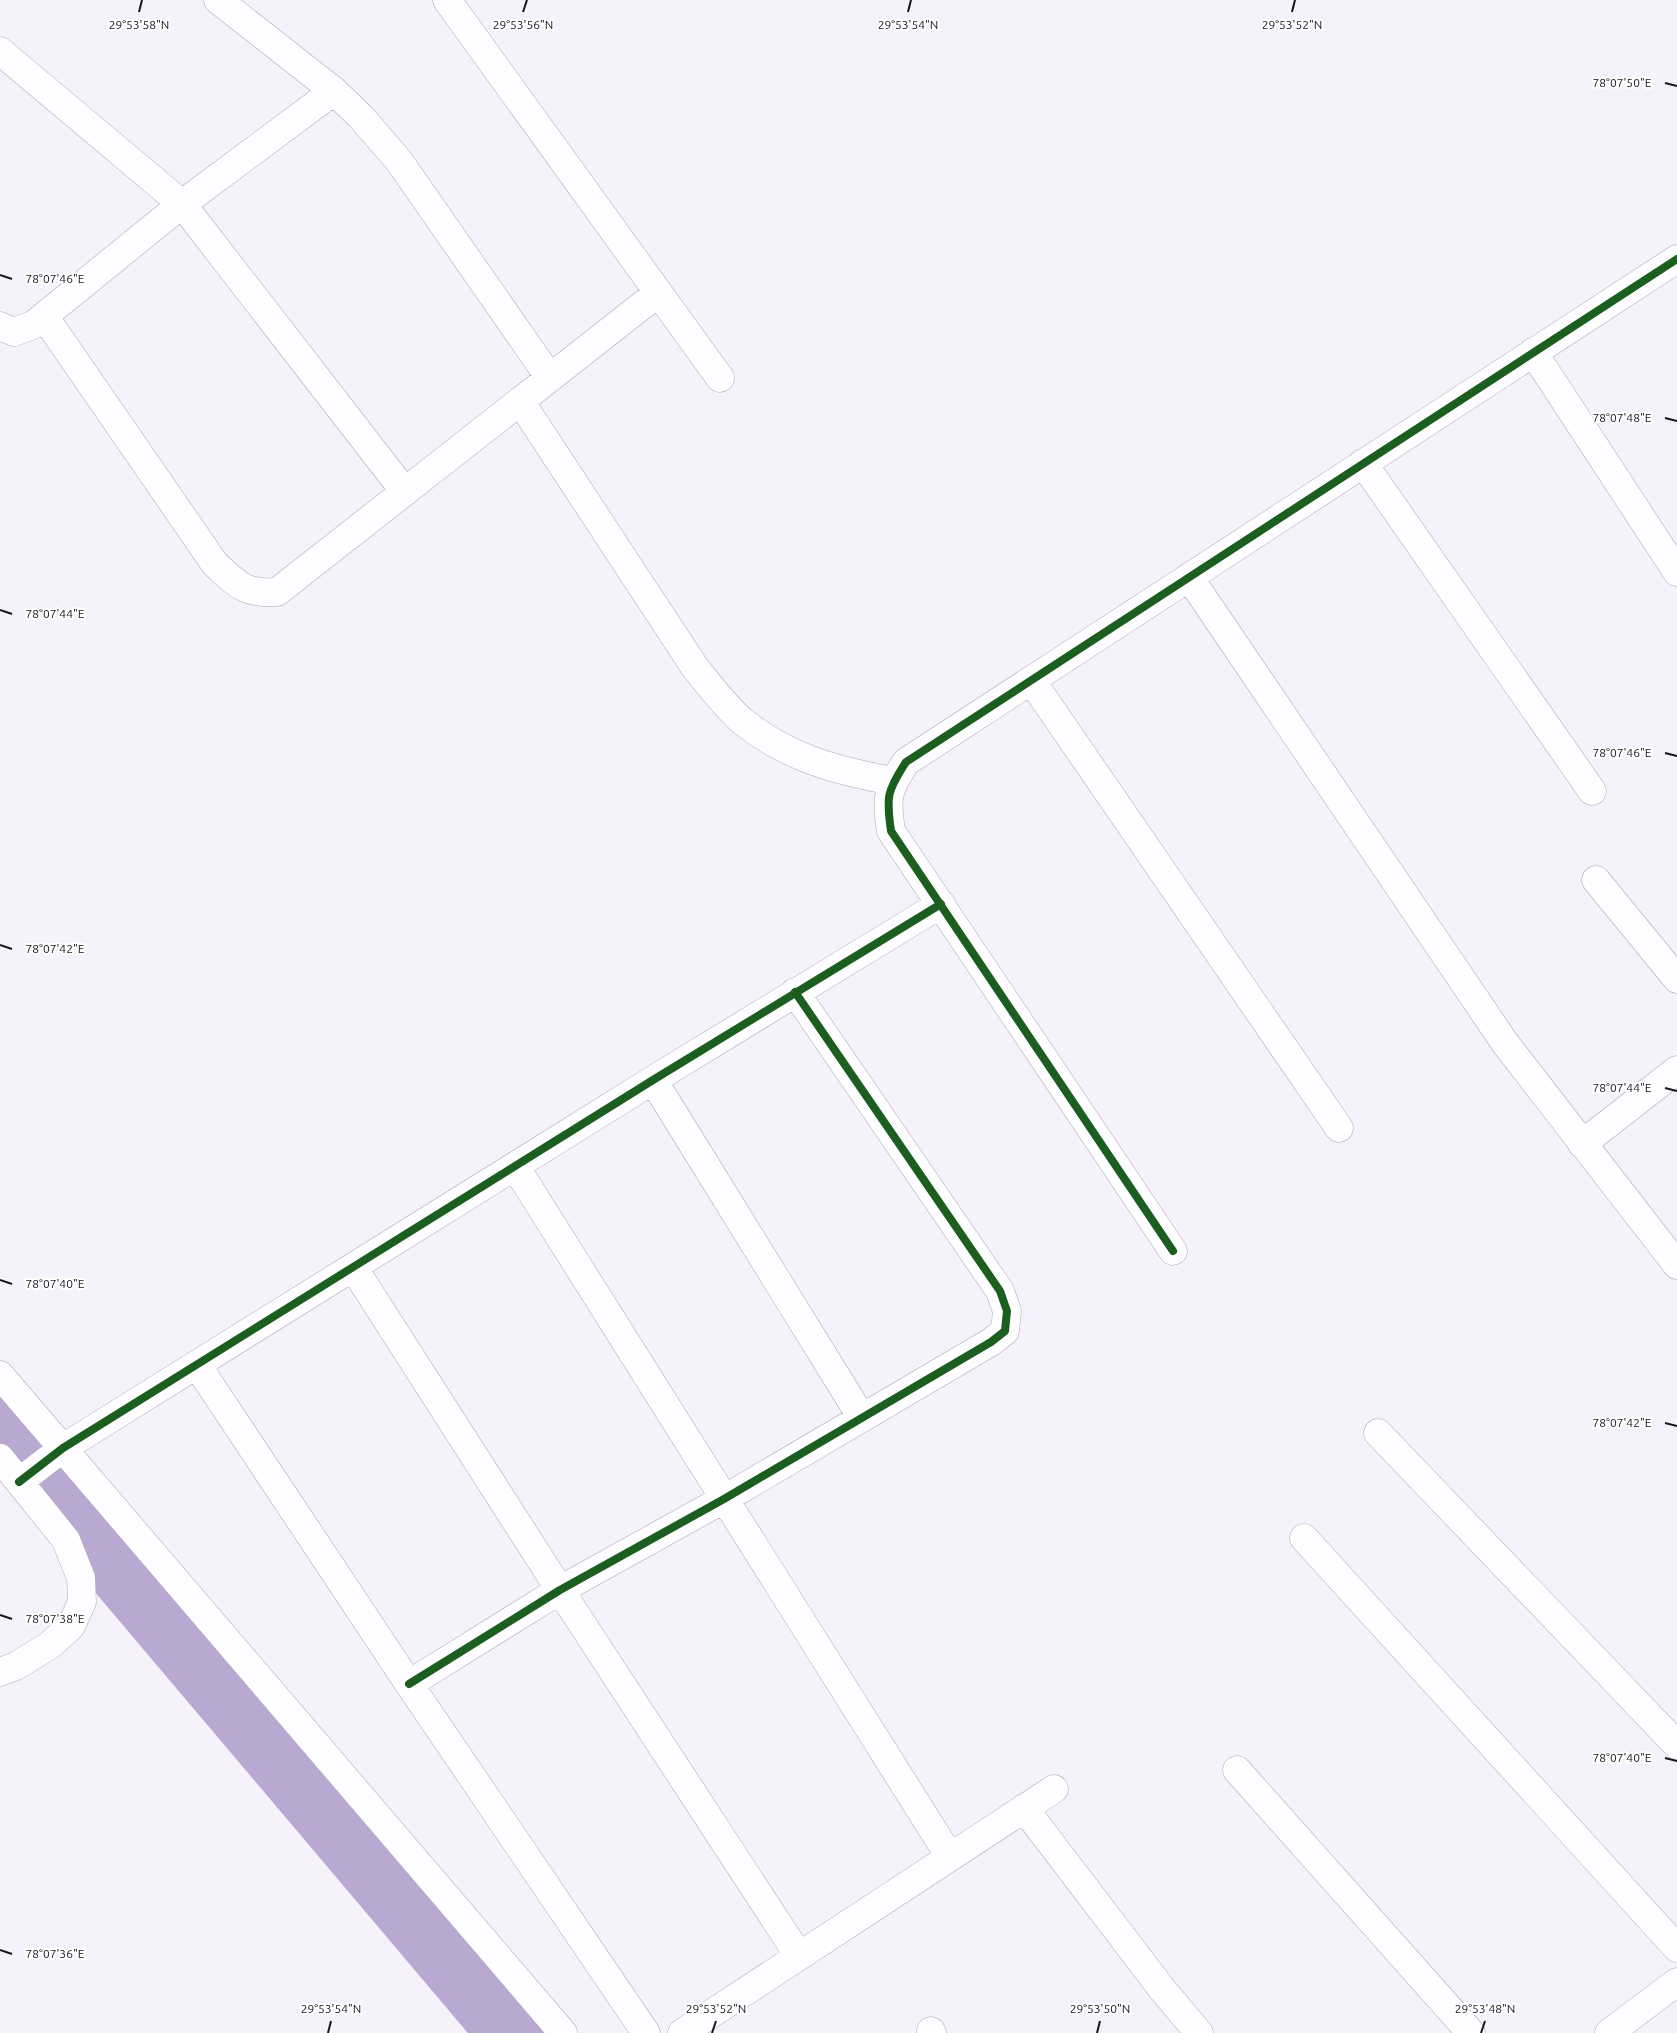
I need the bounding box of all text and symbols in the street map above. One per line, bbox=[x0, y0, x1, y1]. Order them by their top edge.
text: 29°53'58"N bbox=[109, 18, 169, 31]
text: 29°53'56"N bbox=[493, 18, 553, 31]
text: 29°53'54"N bbox=[878, 18, 938, 31]
text: 29°53'52"N bbox=[1262, 18, 1322, 31]
text: 78°07'50"E bbox=[1593, 76, 1652, 89]
text: 78°07'46"E bbox=[26, 272, 85, 285]
text: 78°07'48"E bbox=[1593, 411, 1652, 424]
text: 78°07'44"E bbox=[26, 607, 85, 620]
text: 78°07'46"E bbox=[1593, 746, 1652, 759]
text: 78°07'42"E bbox=[26, 942, 85, 955]
text: 78°07'44"E bbox=[1593, 1081, 1652, 1094]
text: 78°07'40"E bbox=[26, 1277, 85, 1290]
text: 78°07'42"E bbox=[1593, 1416, 1652, 1429]
text: 78°07'38"E bbox=[26, 1612, 85, 1625]
text: 78°07'40"E bbox=[1593, 1751, 1652, 1764]
text: 78°07'36"E bbox=[26, 1947, 85, 1960]
text: 29°53'54"N bbox=[301, 2002, 361, 2015]
text: 29°53'52"N bbox=[686, 2002, 746, 2015]
text: 29°53'50"N bbox=[1070, 2002, 1130, 2015]
text: 29°53'48"N bbox=[1455, 2002, 1515, 2015]

